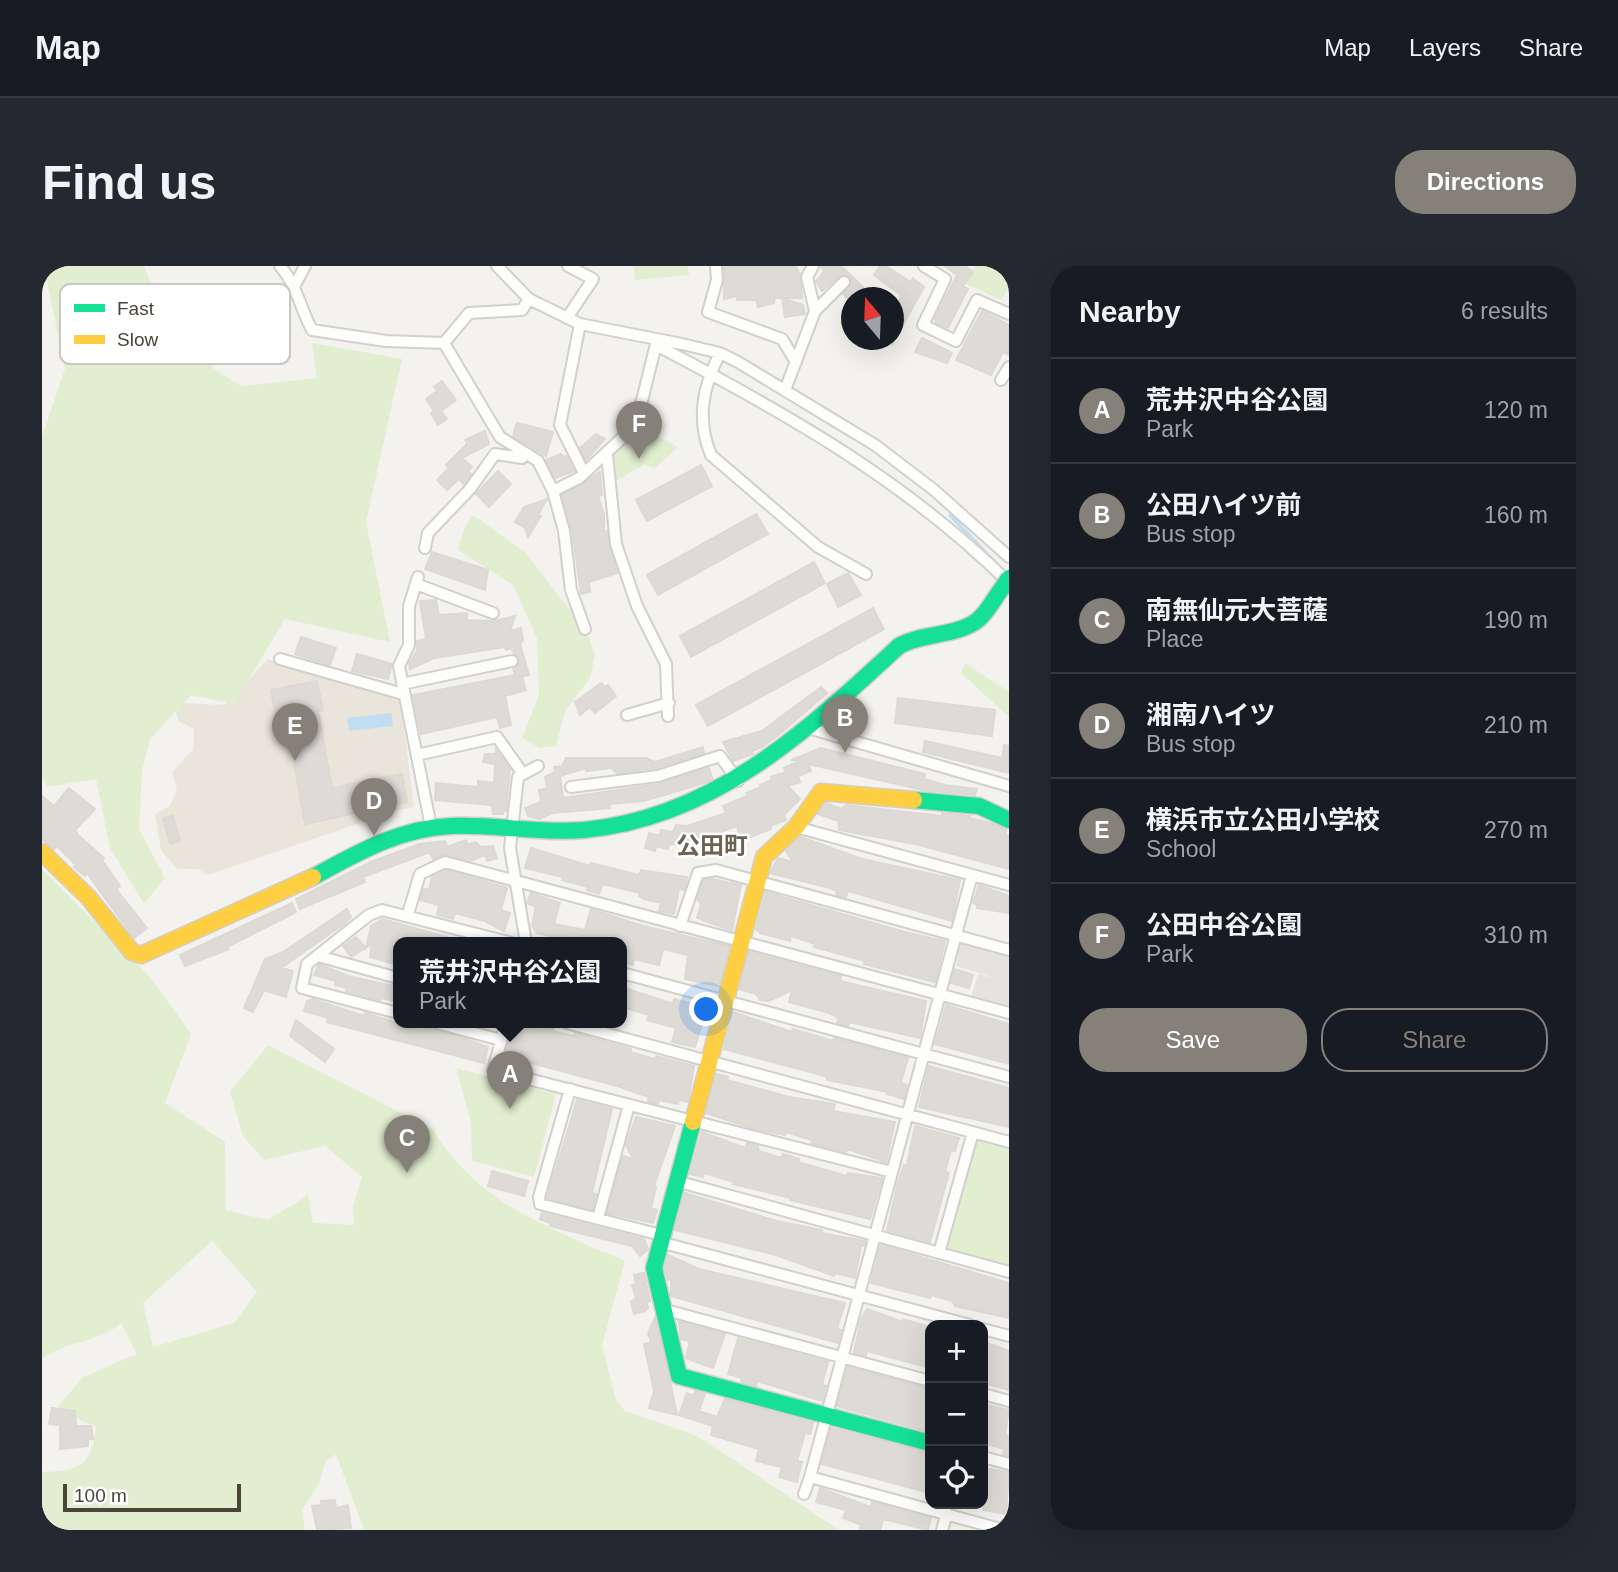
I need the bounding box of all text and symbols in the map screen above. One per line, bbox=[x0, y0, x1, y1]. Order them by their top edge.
text: Map bbox=[35, 29, 101, 66]
text: Map bbox=[1324, 34, 1371, 61]
text: Layers bbox=[1409, 34, 1481, 61]
text: Share bbox=[1519, 34, 1583, 61]
button: Directions bbox=[1395, 150, 1576, 214]
text: Find us bbox=[42, 155, 216, 209]
legend bbox=[60, 284, 290, 364]
north arrow bbox=[841, 287, 904, 350]
text: Nearby bbox=[1079, 295, 1181, 328]
text: Fast bbox=[117, 298, 155, 319]
text: 6 results bbox=[1461, 298, 1548, 324]
text: Slow bbox=[117, 329, 158, 350]
text: 荒井沢中谷公園 bbox=[1146, 385, 1328, 415]
text: A bbox=[1094, 397, 1110, 423]
text: 120 m bbox=[1484, 397, 1548, 423]
pin: F bbox=[616, 401, 662, 459]
text: Park bbox=[1146, 416, 1193, 442]
text: 公田ハイツ前 bbox=[1146, 490, 1301, 520]
text: B bbox=[1094, 502, 1110, 528]
text: 160 m bbox=[1484, 502, 1548, 528]
text: Bus stop bbox=[1146, 521, 1236, 547]
text: 南無仙元大菩薩 bbox=[1146, 595, 1328, 625]
text: C bbox=[1094, 607, 1110, 633]
text: 190 m bbox=[1484, 607, 1548, 633]
text: Place bbox=[1146, 626, 1204, 652]
pin: B bbox=[822, 695, 868, 753]
text: 湘南ハイツ bbox=[1146, 700, 1275, 730]
pin: E bbox=[272, 703, 318, 761]
text: D bbox=[1094, 712, 1110, 738]
text: 210 m bbox=[1484, 712, 1548, 738]
text: Bus stop bbox=[1146, 731, 1236, 757]
pin: D bbox=[351, 778, 397, 836]
text: 横浜市立公田小学校 bbox=[1146, 805, 1380, 835]
text: E bbox=[1094, 817, 1110, 843]
text: 270 m bbox=[1484, 817, 1548, 843]
district label: 公田町 bbox=[676, 832, 748, 859]
text: School bbox=[1146, 836, 1216, 862]
text: 公田中谷公園 bbox=[1146, 910, 1302, 940]
text: F bbox=[1095, 922, 1109, 948]
text: 310 m bbox=[1484, 922, 1548, 948]
popup bbox=[393, 937, 627, 1028]
text: Park bbox=[1146, 941, 1193, 967]
text: 荒井沢中谷公園 bbox=[419, 957, 601, 987]
text: Park bbox=[419, 988, 466, 1014]
your location bbox=[689, 992, 723, 1026]
button: Save bbox=[1079, 1008, 1307, 1072]
button: Share bbox=[1321, 1008, 1548, 1072]
pin: A bbox=[487, 1051, 533, 1109]
pin: C bbox=[384, 1115, 430, 1173]
map controls bbox=[925, 1320, 988, 1509]
button: + bbox=[925, 1320, 988, 1383]
button: − bbox=[925, 1383, 988, 1446]
button: locate bbox=[925, 1446, 988, 1509]
scale bar bbox=[63, 1481, 242, 1513]
text: 100 m bbox=[74, 1485, 127, 1506]

